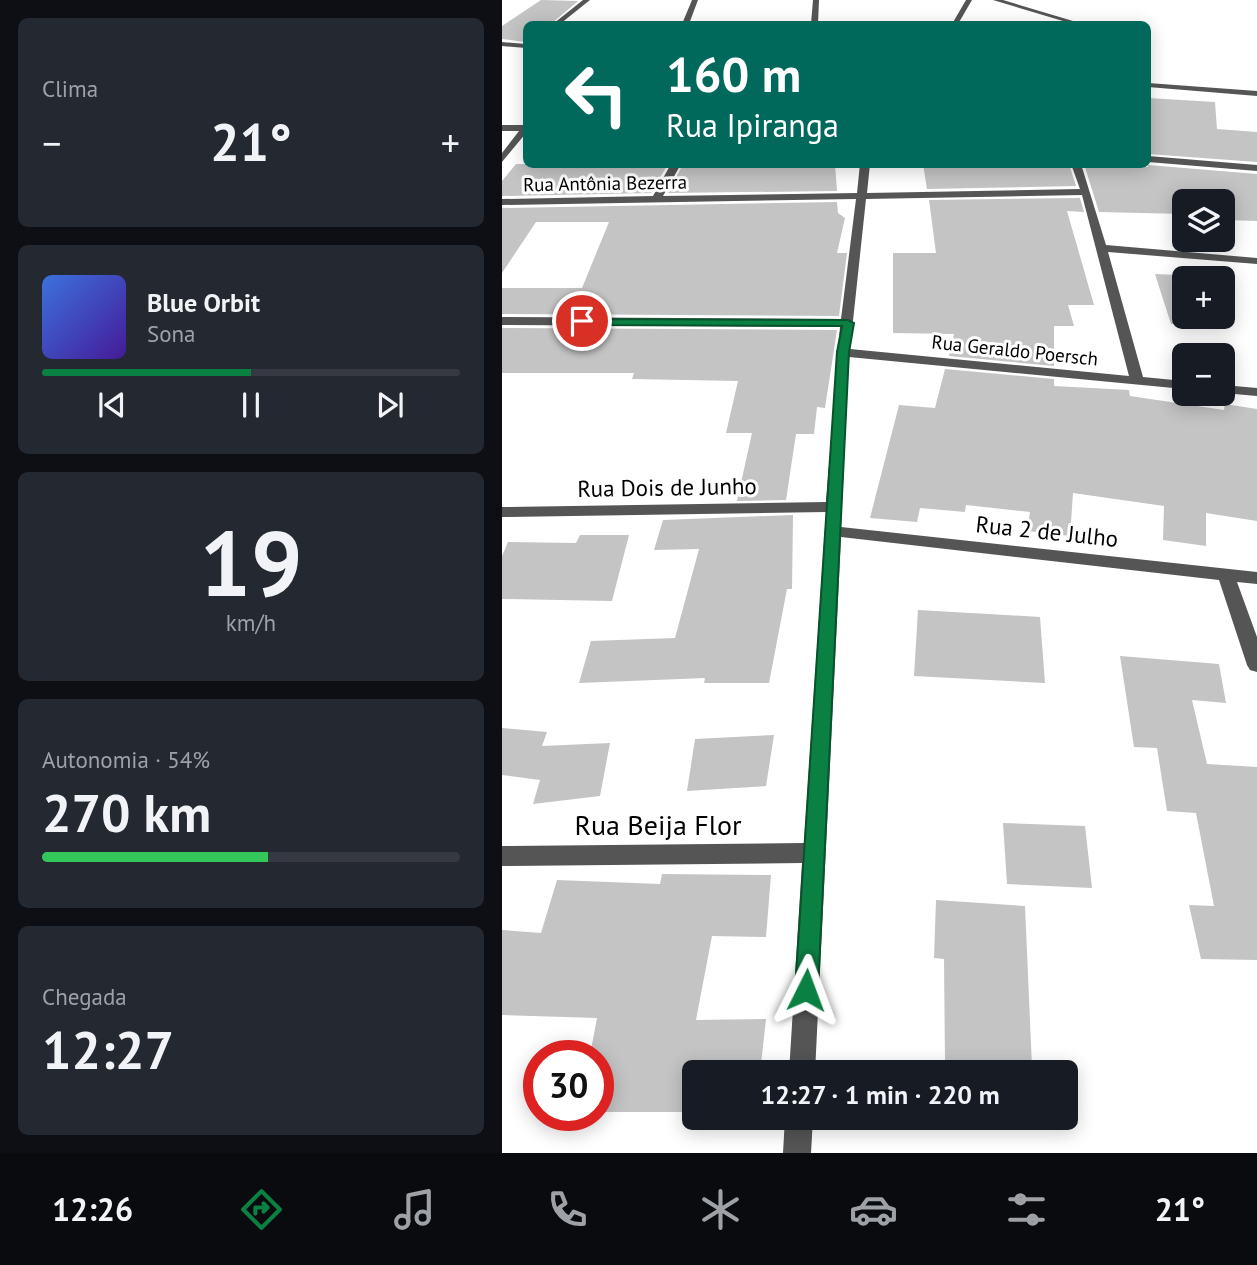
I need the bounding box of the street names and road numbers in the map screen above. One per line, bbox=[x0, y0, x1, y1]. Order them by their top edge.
street label: Rua Antônia Bezerra bbox=[523, 170, 687, 196]
street label: Rua Geraldo Poersch bbox=[931, 329, 1099, 371]
street label: Rua Dois de Junho bbox=[577, 471, 757, 503]
street label: Rua 2 de Julho bbox=[974, 509, 1120, 553]
street label: Rua Beija Flor bbox=[575, 806, 742, 843]

